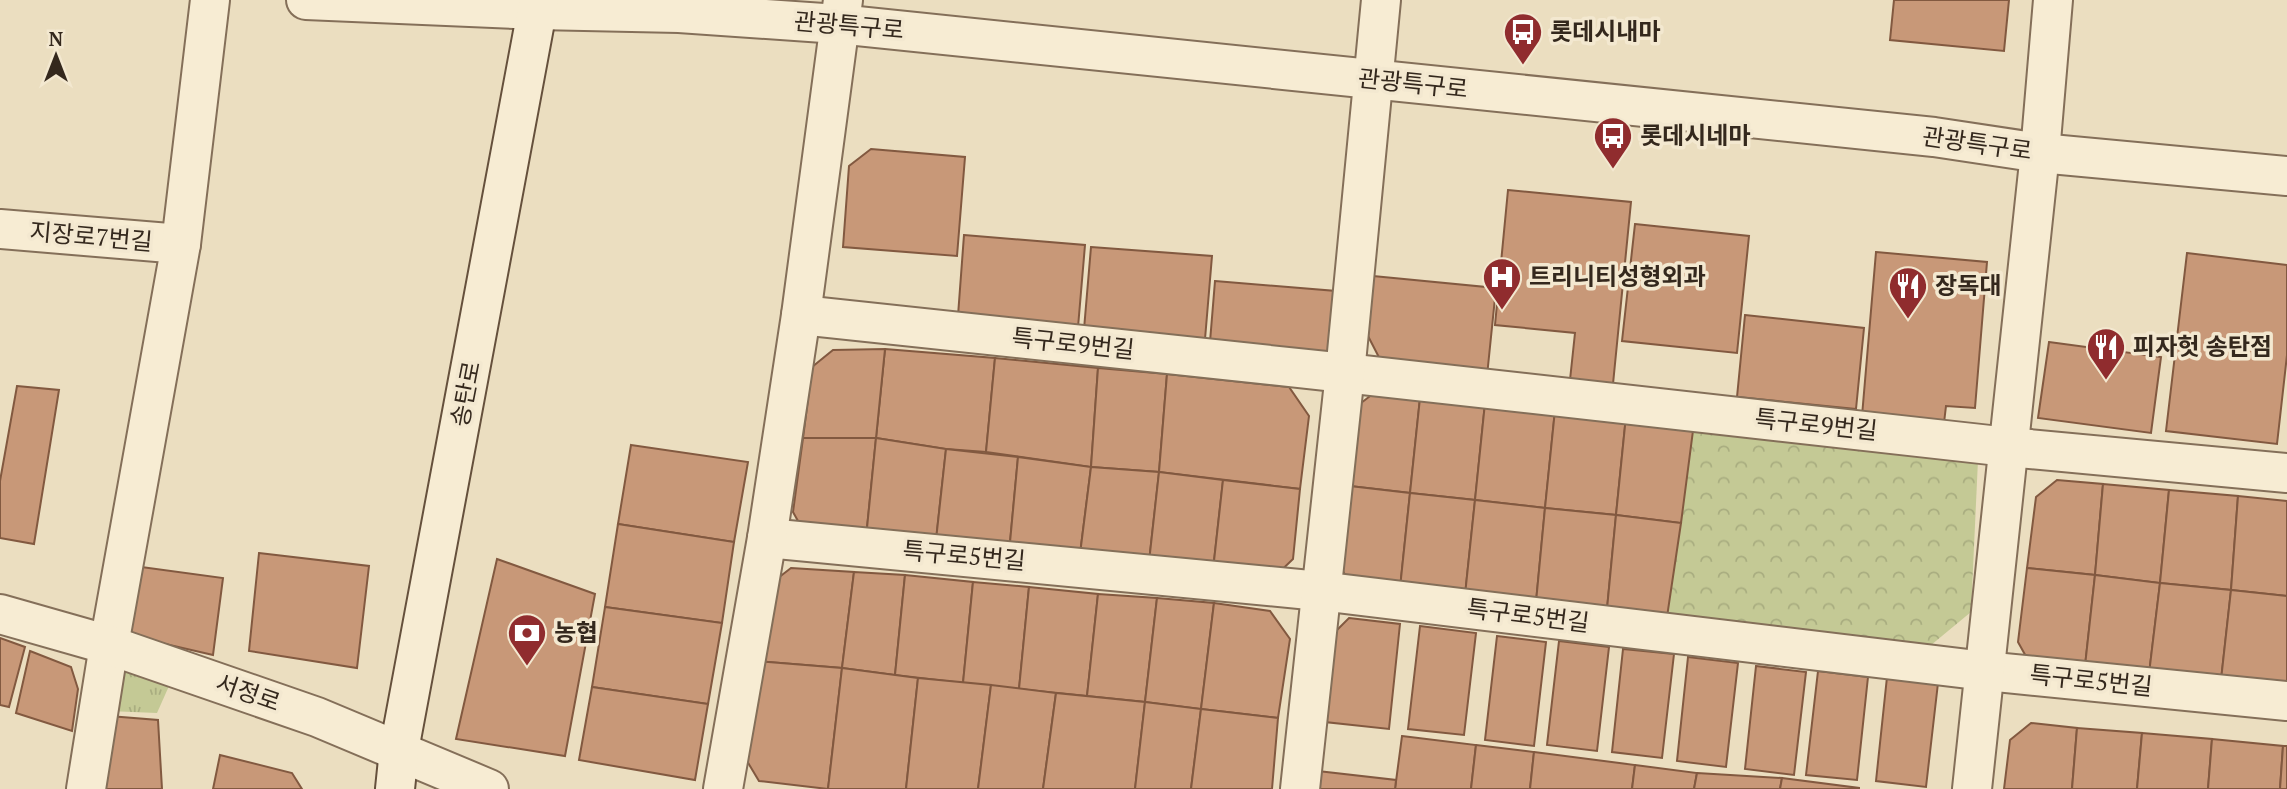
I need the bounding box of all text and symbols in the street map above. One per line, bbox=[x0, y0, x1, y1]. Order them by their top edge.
street label: 관광특구로 bbox=[793, 4, 905, 46]
bus stop icon: 롯데시내마 bbox=[1502, 11, 1544, 66]
place label: 롯데시내마 bbox=[1550, 15, 1660, 47]
north arrow bbox=[21, 21, 91, 91]
text: N bbox=[49, 26, 64, 51]
street label: 관광특구로 bbox=[1357, 61, 1470, 105]
bus stop icon: 롯데시네마 bbox=[1592, 115, 1634, 170]
place label: 롯데시네마 bbox=[1640, 119, 1750, 151]
street label: 관광특구로 bbox=[1920, 119, 2034, 167]
street label: 지장로7번길 bbox=[28, 215, 154, 257]
hospital icon: 트리니티성형외과 bbox=[1481, 256, 1523, 311]
place label: 트리니티성형외과 bbox=[1529, 260, 1706, 292]
restaurant icon: 장독대 bbox=[1887, 265, 1929, 320]
place label: 장독대 bbox=[1935, 269, 2001, 301]
street label: 특구로9번길 bbox=[1010, 321, 1136, 365]
restaurant icon: 피자헛 송탄점 bbox=[2085, 326, 2127, 381]
place label: 피자헛 송탄점 bbox=[2133, 330, 2272, 362]
street label: 송탄로 bbox=[443, 358, 487, 429]
street label: 특구로9번길 bbox=[1753, 402, 1879, 446]
street label: 특구로5번길 bbox=[901, 534, 1027, 576]
street label: 특구로5번길 bbox=[1465, 592, 1591, 638]
bank icon: 농협 bbox=[506, 612, 548, 667]
place label: 농협 bbox=[554, 616, 598, 648]
street label: 특구로5번길 bbox=[2028, 658, 2154, 702]
street label: 서정로 bbox=[212, 666, 285, 718]

